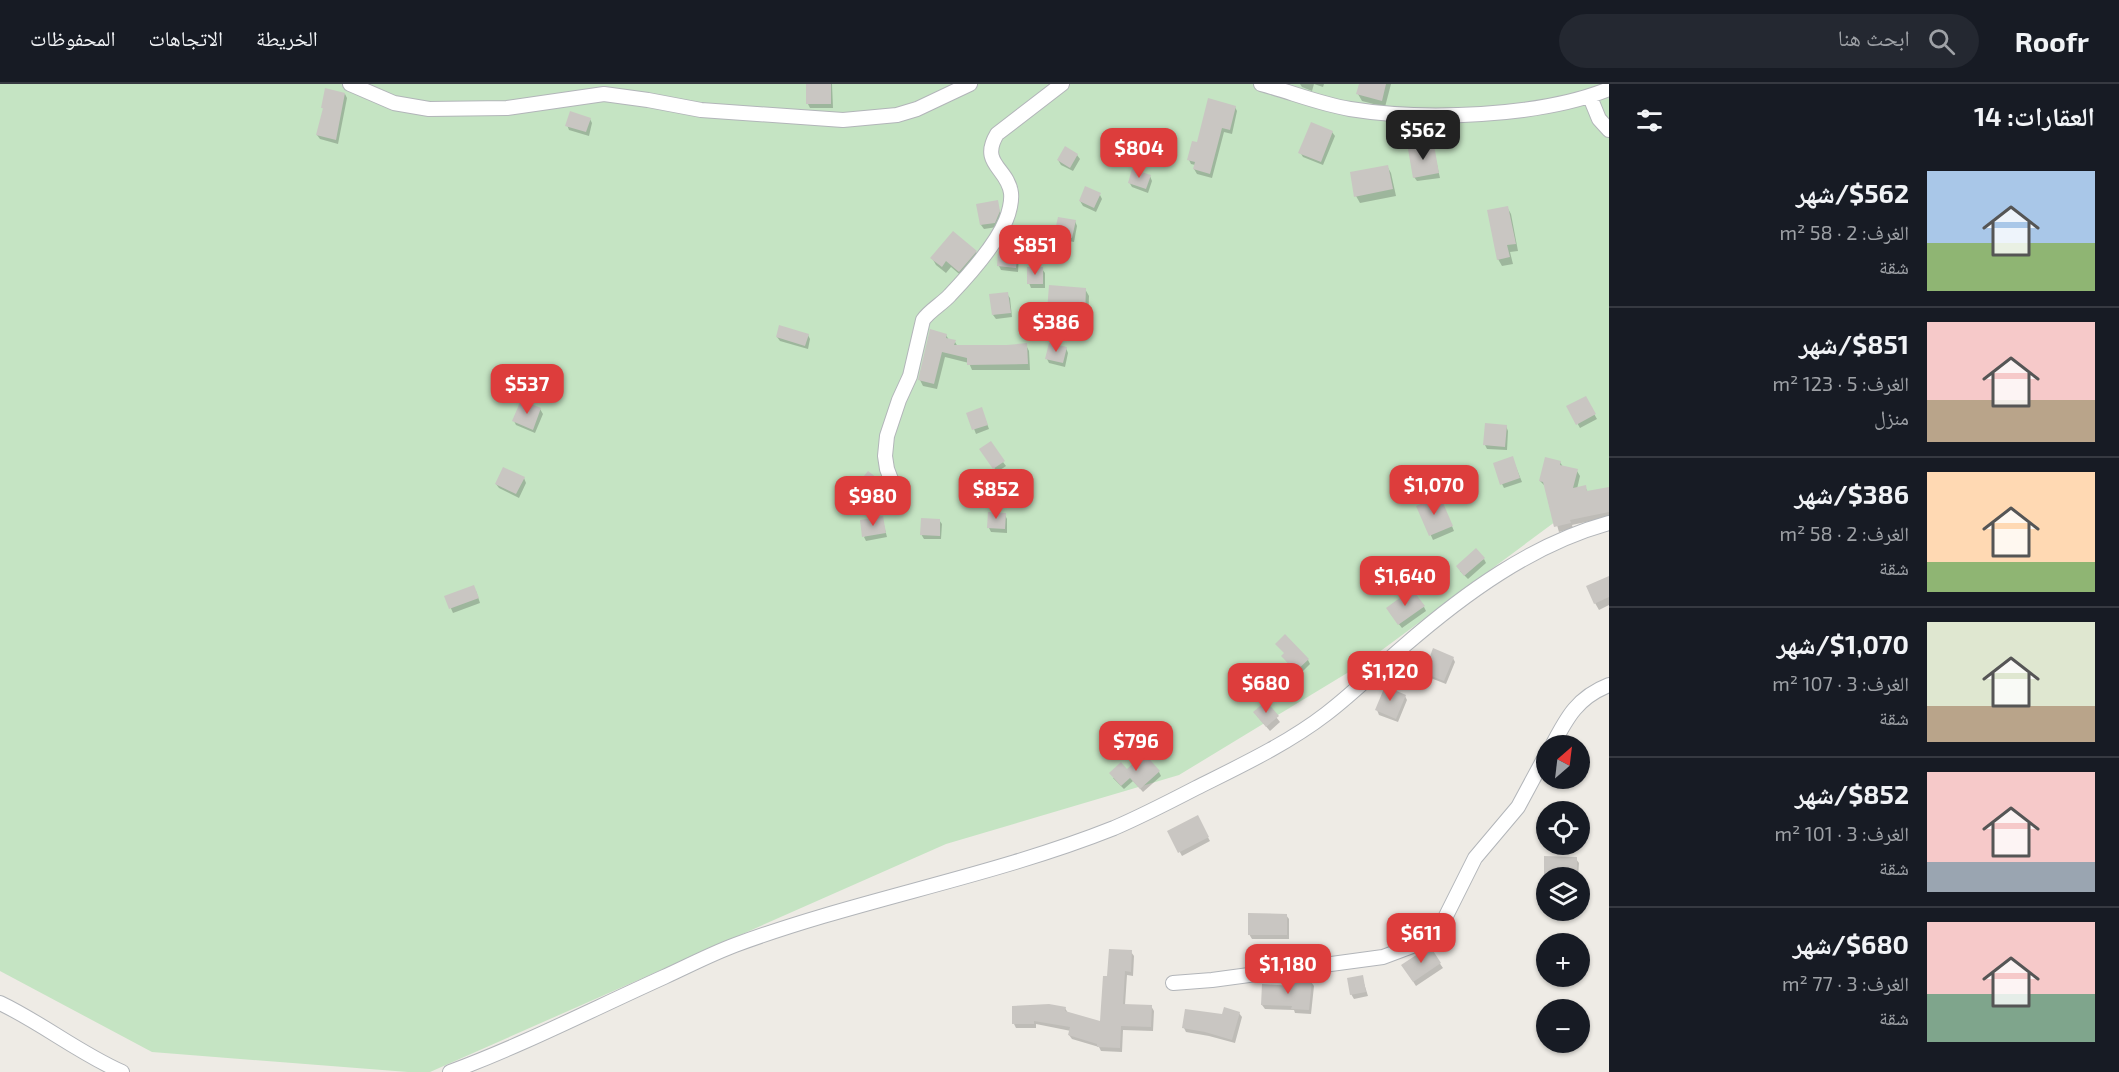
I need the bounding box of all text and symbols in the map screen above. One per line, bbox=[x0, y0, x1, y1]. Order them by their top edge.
search box bbox=[1559, 14, 1979, 68]
text: ابحث هنا bbox=[1838, 24, 1910, 50]
text: Roofr bbox=[2015, 24, 2089, 58]
text: المحفوظات bbox=[30, 25, 115, 50]
text: الاتجاهات bbox=[148, 25, 223, 50]
text: الخريطة bbox=[256, 25, 318, 50]
icon: search bbox=[1925, 25, 1958, 58]
text: العقارات: 14 bbox=[1974, 100, 2095, 131]
icon: filters bbox=[1633, 104, 1666, 137]
pin: $562 bbox=[1387, 110, 1459, 161]
text: $562 bbox=[1400, 117, 1446, 141]
pin: $804 bbox=[1103, 128, 1175, 179]
text: $804 bbox=[1114, 135, 1164, 159]
text: $562/شهر bbox=[1796, 177, 1909, 208]
icon: home bbox=[1975, 195, 2047, 267]
text: الغرف: 2 · 58 m² bbox=[1779, 220, 1909, 244]
pin: $851 bbox=[999, 225, 1071, 276]
text: $851 bbox=[1013, 232, 1057, 256]
text: شقة bbox=[1879, 254, 1909, 278]
pin: $386 bbox=[1020, 302, 1092, 353]
text: $386 bbox=[1032, 309, 1080, 333]
text: $851/شهر bbox=[1799, 328, 1909, 359]
icon: home bbox=[1975, 346, 2047, 418]
pin: $537 bbox=[491, 364, 563, 415]
text: $537 bbox=[505, 371, 549, 395]
text: الغرف: 5 · 123 m² bbox=[1773, 371, 1909, 395]
text: منزل bbox=[1874, 405, 1909, 429]
pin: $1,070 bbox=[1385, 465, 1483, 516]
pin: $852 bbox=[960, 469, 1032, 520]
text: $1,070 bbox=[1404, 472, 1464, 496]
pin: $980 bbox=[837, 476, 909, 527]
text: $852 bbox=[973, 476, 1019, 500]
text: $386/شهر bbox=[1794, 478, 1909, 509]
text: $980 bbox=[849, 483, 897, 507]
icon: home bbox=[1975, 496, 2047, 568]
text: الغرف: 2 · 58 m² bbox=[1779, 521, 1909, 545]
text: شقة bbox=[1879, 555, 1909, 579]
pin: $1,640 bbox=[1356, 556, 1454, 607]
text: $1,640 bbox=[1374, 563, 1436, 587]
text: $1,070/شهر bbox=[1777, 628, 1909, 659]
icon: home bbox=[1975, 646, 2047, 718]
pin: $1,120 bbox=[1341, 651, 1439, 702]
text: $1,120 bbox=[1361, 658, 1419, 682]
pin: $680 bbox=[1230, 663, 1302, 714]
text: $680 bbox=[1242, 670, 1290, 694]
text: الغرف: 3 · 107 m² bbox=[1772, 671, 1909, 695]
text: شقة bbox=[1879, 705, 1909, 729]
pin: $796 bbox=[1100, 721, 1172, 772]
text: $796 bbox=[1113, 728, 1159, 752]
north arrow bbox=[1536, 735, 1590, 789]
map controls bbox=[1536, 735, 1590, 1053]
text: $852/شهر bbox=[1795, 778, 1909, 809]
icon: home bbox=[1975, 796, 2047, 868]
button: locate bbox=[1536, 801, 1590, 855]
text: الغرف: 3 · 101 m² bbox=[1774, 821, 1909, 845]
text: شقة bbox=[1879, 855, 1909, 879]
button: layers bbox=[1536, 867, 1590, 921]
pin: $611 bbox=[1385, 913, 1457, 964]
text: $611 bbox=[1401, 920, 1441, 944]
text: $680/شهر bbox=[1793, 928, 1909, 959]
button: + bbox=[1536, 933, 1590, 987]
pin: $1,180 bbox=[1239, 944, 1337, 995]
icon: home bbox=[1975, 946, 2047, 1018]
text: $1,180 bbox=[1259, 951, 1317, 975]
text: الغرف: 3 · 77 m² bbox=[1782, 971, 1909, 995]
button: − bbox=[1536, 999, 1590, 1053]
text: شقة bbox=[1879, 1005, 1909, 1029]

